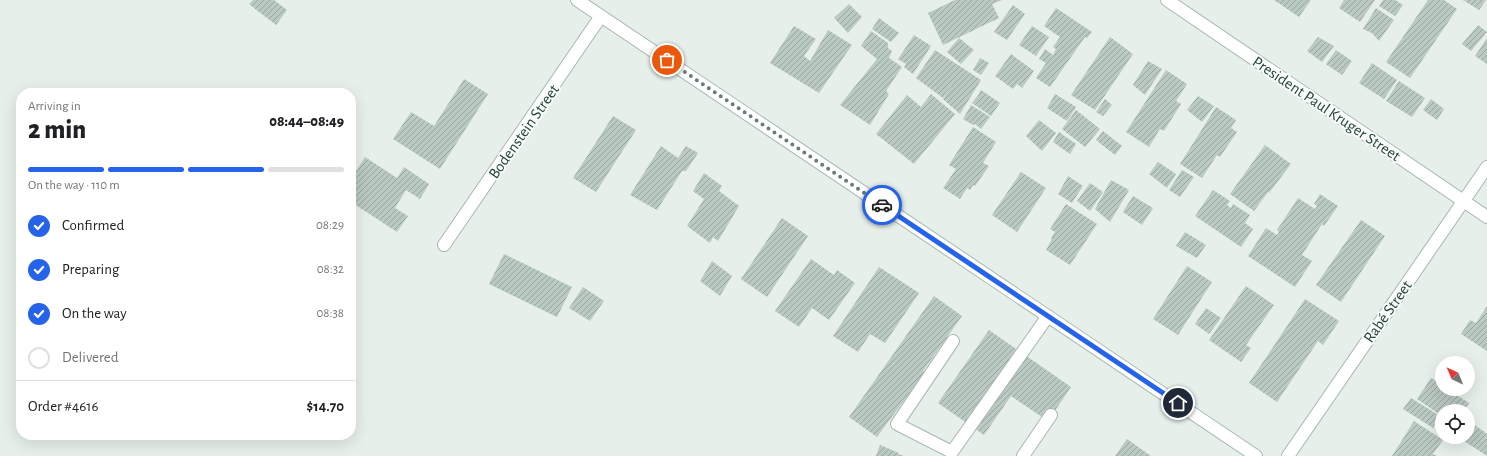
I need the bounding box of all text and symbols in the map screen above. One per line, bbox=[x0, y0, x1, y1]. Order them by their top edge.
pin bbox=[650, 43, 684, 77]
icon: bag bbox=[656, 49, 678, 71]
street label: President Paul Kruger Street bbox=[1250, 53, 1403, 164]
street label: Bodenstein Street bbox=[485, 82, 562, 182]
text: Arriving in bbox=[28, 100, 81, 113]
text: 08:44–08:49 bbox=[269, 114, 344, 129]
text: 2 min bbox=[28, 117, 86, 143]
text: On the way · 110 m bbox=[28, 179, 120, 192]
courier bbox=[862, 185, 902, 225]
icon: car bbox=[871, 194, 893, 216]
icon: check bbox=[28, 215, 50, 237]
text: Confirmed bbox=[62, 218, 124, 233]
text: 08:29 bbox=[316, 219, 344, 232]
icon: check bbox=[28, 259, 50, 281]
text: Preparing bbox=[62, 262, 119, 277]
text: 08:32 bbox=[317, 263, 344, 276]
street label: Rabé Street bbox=[1361, 278, 1415, 346]
icon: check bbox=[28, 303, 50, 325]
text: On the way bbox=[62, 306, 127, 321]
text: 08:38 bbox=[316, 307, 344, 320]
text: Delivered bbox=[62, 350, 119, 365]
north arrow bbox=[1435, 356, 1475, 396]
map controls bbox=[1435, 356, 1475, 444]
pin bbox=[1161, 386, 1195, 420]
icon: home bbox=[1167, 392, 1189, 414]
text: Order #4616 bbox=[28, 399, 99, 414]
text: $14.70 bbox=[307, 399, 344, 414]
button: locate bbox=[1435, 404, 1475, 444]

